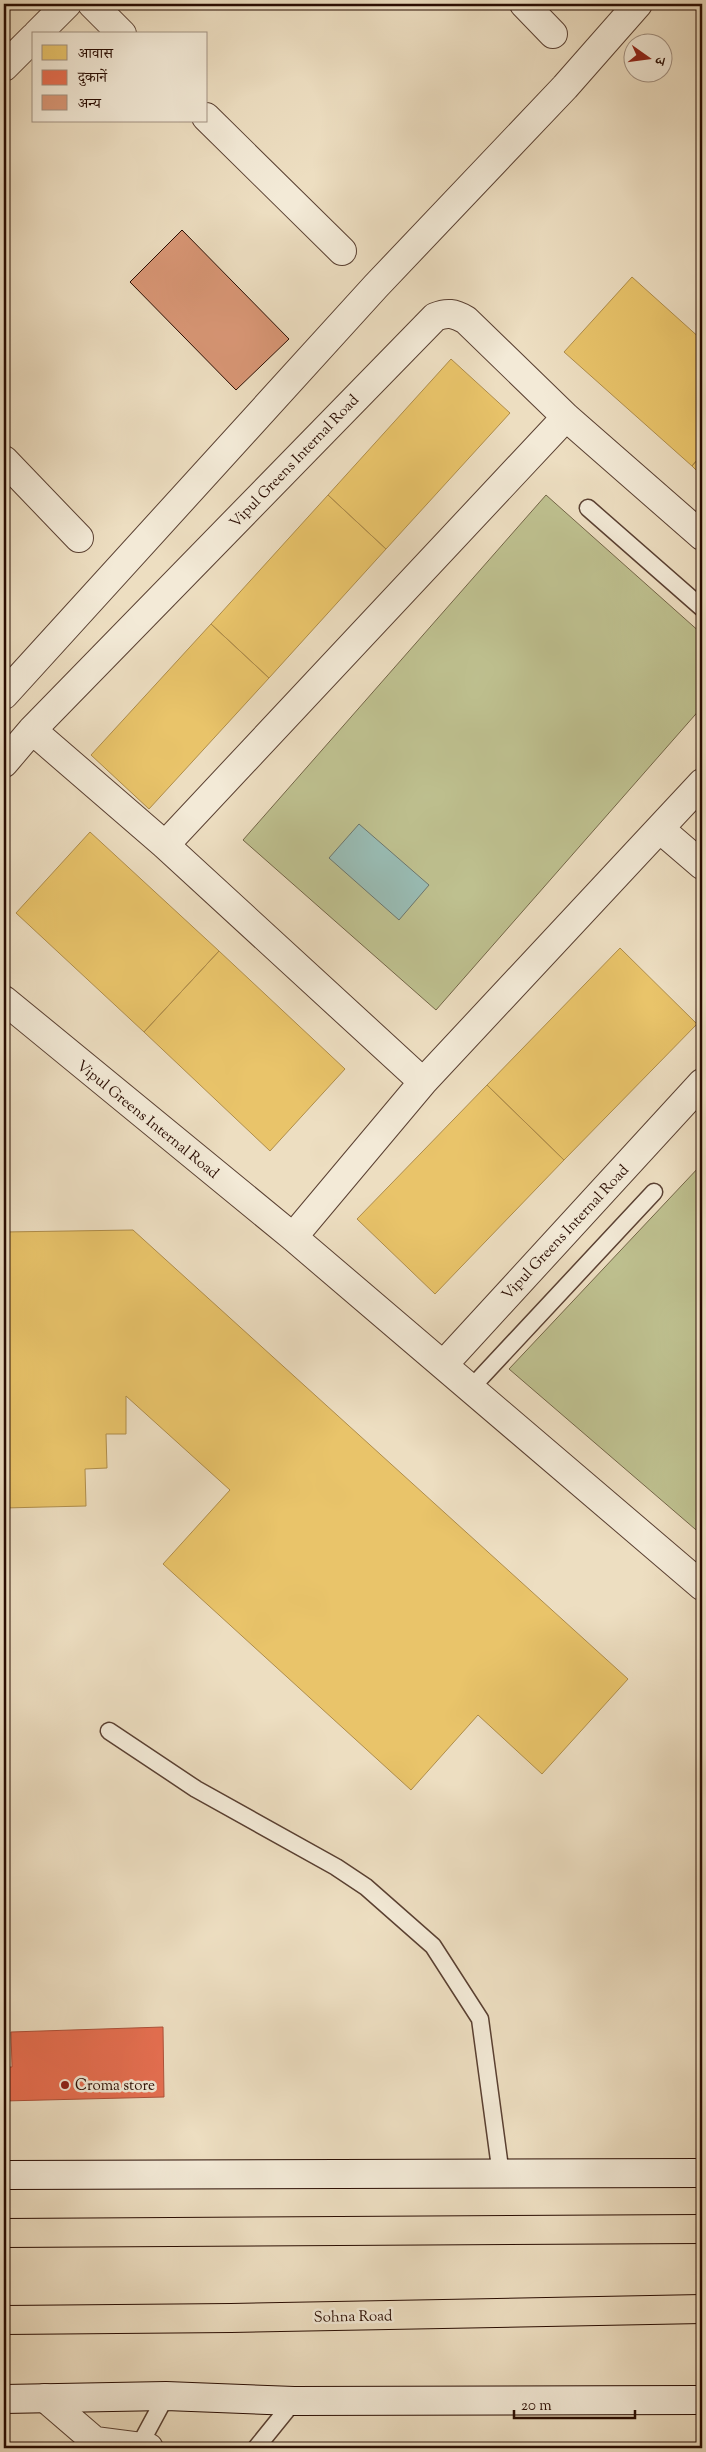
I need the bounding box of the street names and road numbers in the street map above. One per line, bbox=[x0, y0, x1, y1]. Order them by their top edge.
street label: Vipul Greens Internal Road bbox=[226, 390, 365, 533]
street label: Vipul Greens Internal Road bbox=[71, 1056, 223, 1185]
street label: Vipul Greens Internal Road bbox=[498, 1160, 635, 1305]
street label: Sohna Road bbox=[314, 2306, 393, 2329]

